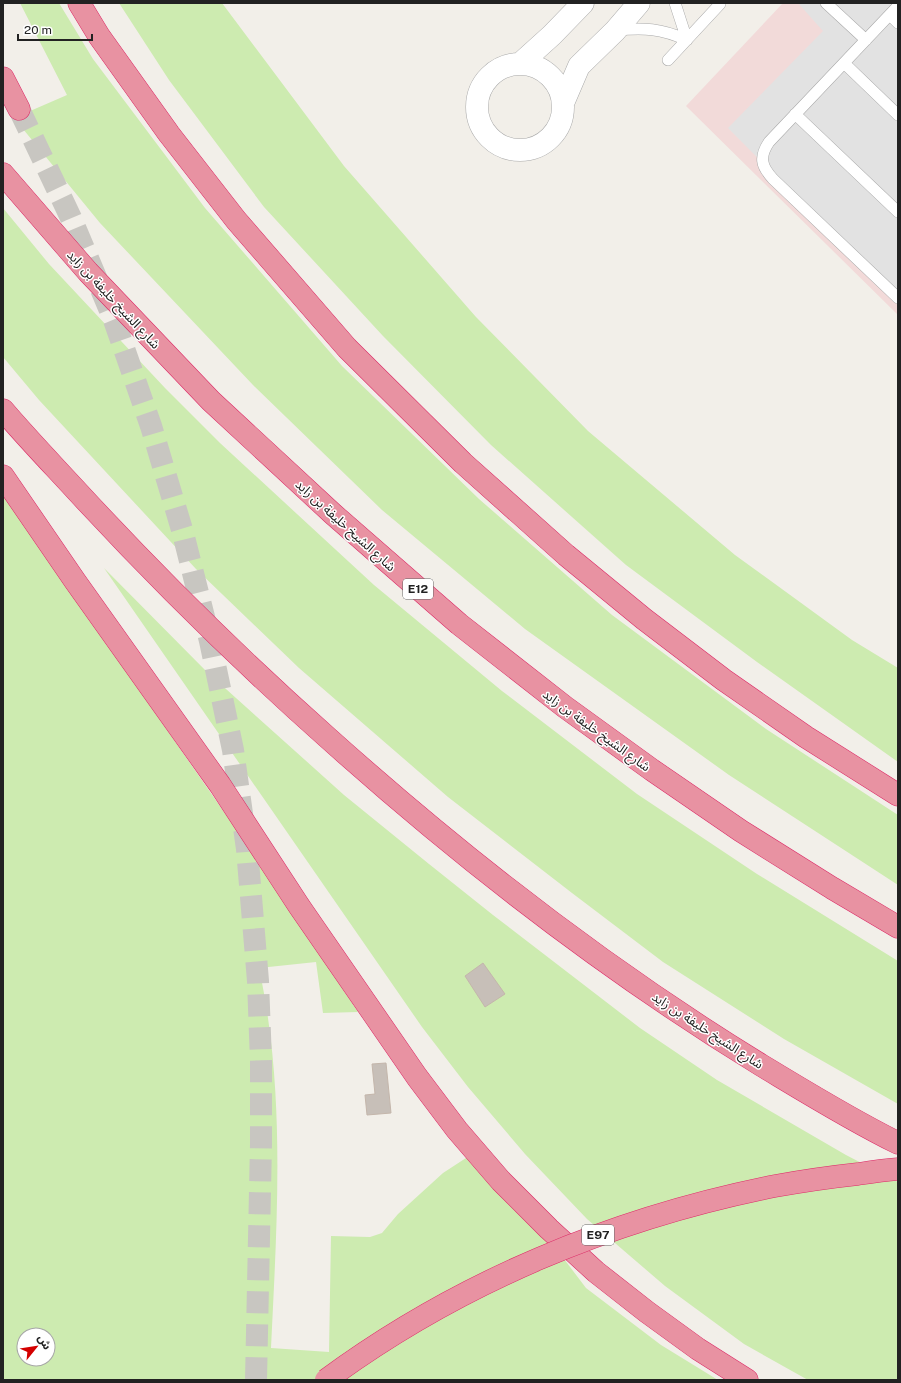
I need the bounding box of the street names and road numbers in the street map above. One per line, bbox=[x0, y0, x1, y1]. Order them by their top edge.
street label: شارع الشيخ خليفة بن زايد bbox=[62, 247, 163, 354]
street label: شارع الشيخ خليفة بن زايد bbox=[291, 477, 399, 576]
road number: E12 bbox=[403, 579, 433, 599]
street label: شارع الشيخ خليفة بن زايد bbox=[538, 686, 653, 777]
street label: شارع الشيخ خليفة بن زايد bbox=[648, 989, 766, 1074]
road number: E97 bbox=[582, 1225, 614, 1245]

